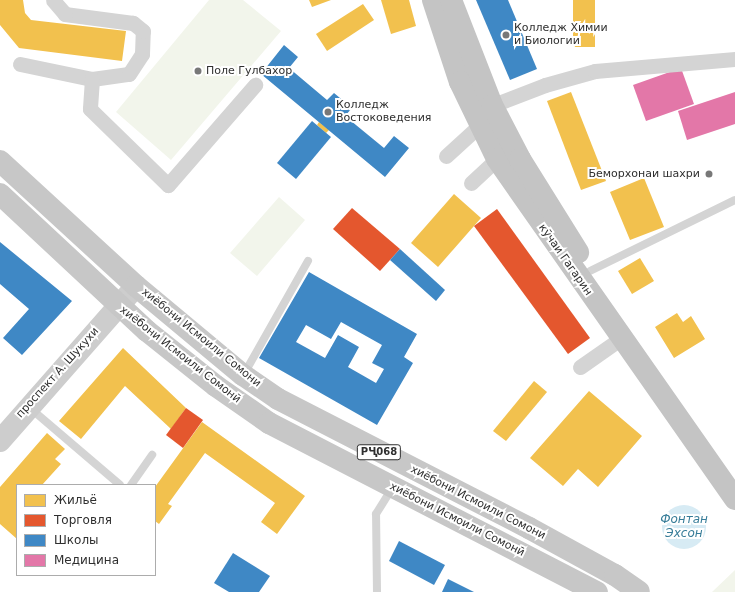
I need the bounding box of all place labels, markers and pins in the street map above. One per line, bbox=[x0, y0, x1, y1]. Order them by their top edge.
place label: Колледж Химии и Биологии bbox=[514, 22, 608, 48]
marker: Колледж Химии и Биологии bbox=[501, 30, 511, 40]
place label: Поле Гулбахор bbox=[206, 64, 292, 78]
marker: Поле Гулбахор bbox=[193, 66, 203, 76]
place label: Колледж Востоковедения bbox=[336, 99, 431, 125]
marker: Колледж Востоковедения bbox=[323, 107, 333, 117]
place label: Беморхонаи шахри bbox=[588, 167, 700, 181]
marker: Беморхонаи шахри bbox=[703, 168, 715, 180]

